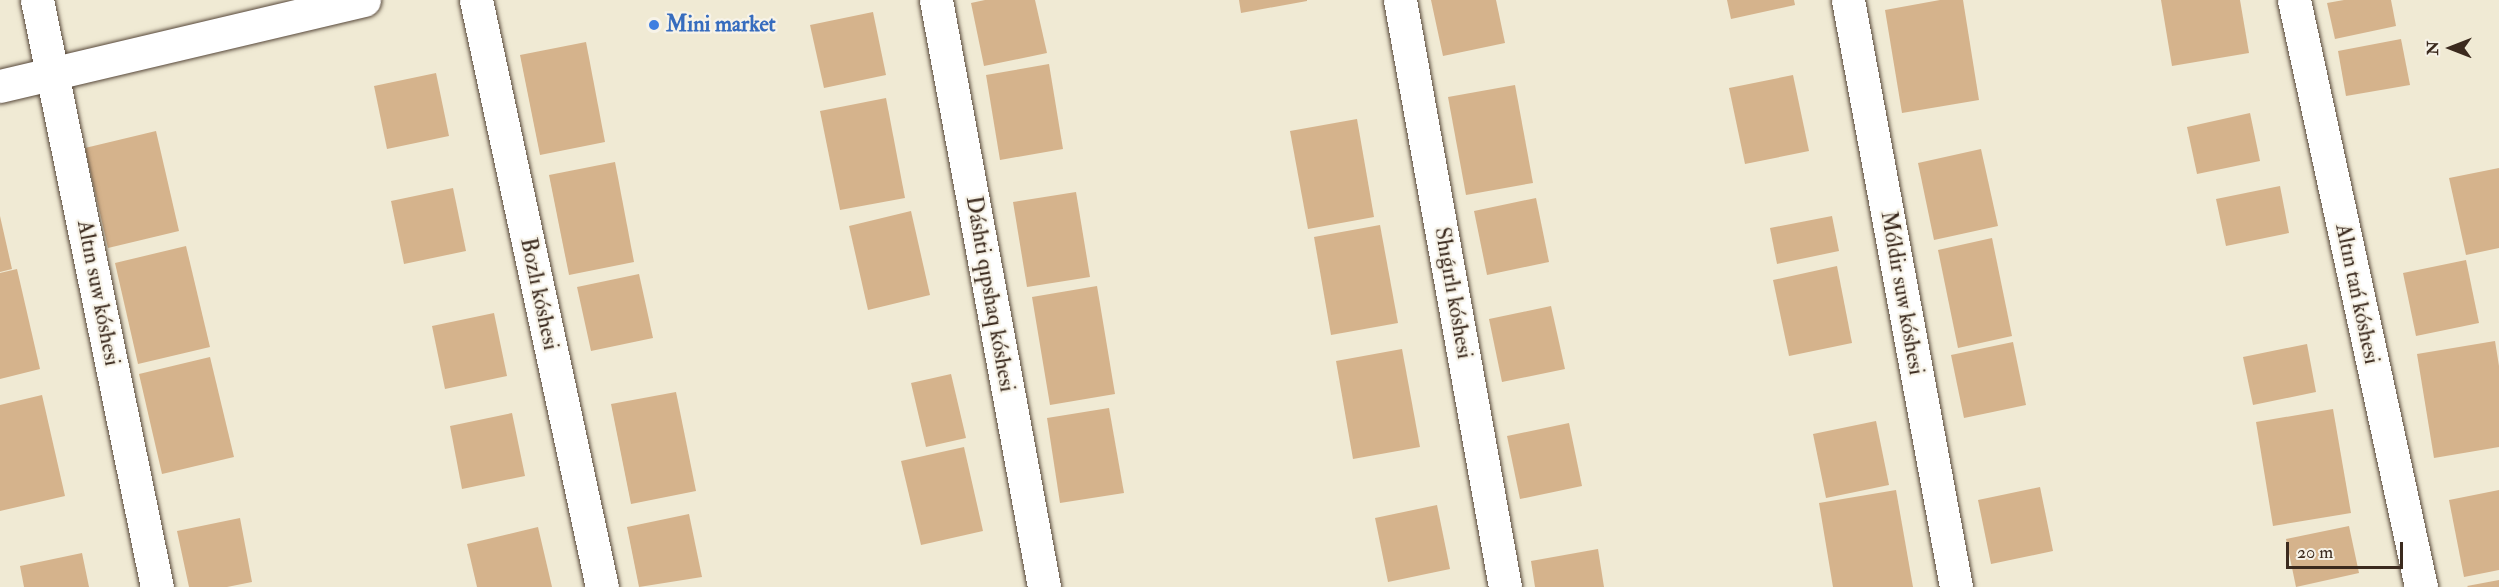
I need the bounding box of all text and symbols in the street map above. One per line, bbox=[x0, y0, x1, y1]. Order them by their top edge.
place label: Mini market bbox=[666, 12, 776, 38]
marker: Mini market bbox=[647, 18, 661, 32]
north arrow bbox=[2421, 18, 2481, 78]
text: N bbox=[2423, 41, 2443, 55]
street label: Dáshti qıpshaq kóshesi bbox=[960, 194, 1020, 394]
street label: Móldir suw kóshesi bbox=[1875, 209, 1929, 377]
street label: Altın suw kóshesi bbox=[71, 218, 125, 368]
street label: Altın tań kóshesi bbox=[2329, 221, 2385, 367]
street label: Shıǵırlı kóshesi bbox=[1428, 225, 1478, 361]
street label: Bozlı kóshesi bbox=[514, 235, 564, 353]
scale bar bbox=[2289, 530, 2406, 568]
text: 20 m bbox=[2297, 541, 2333, 564]

